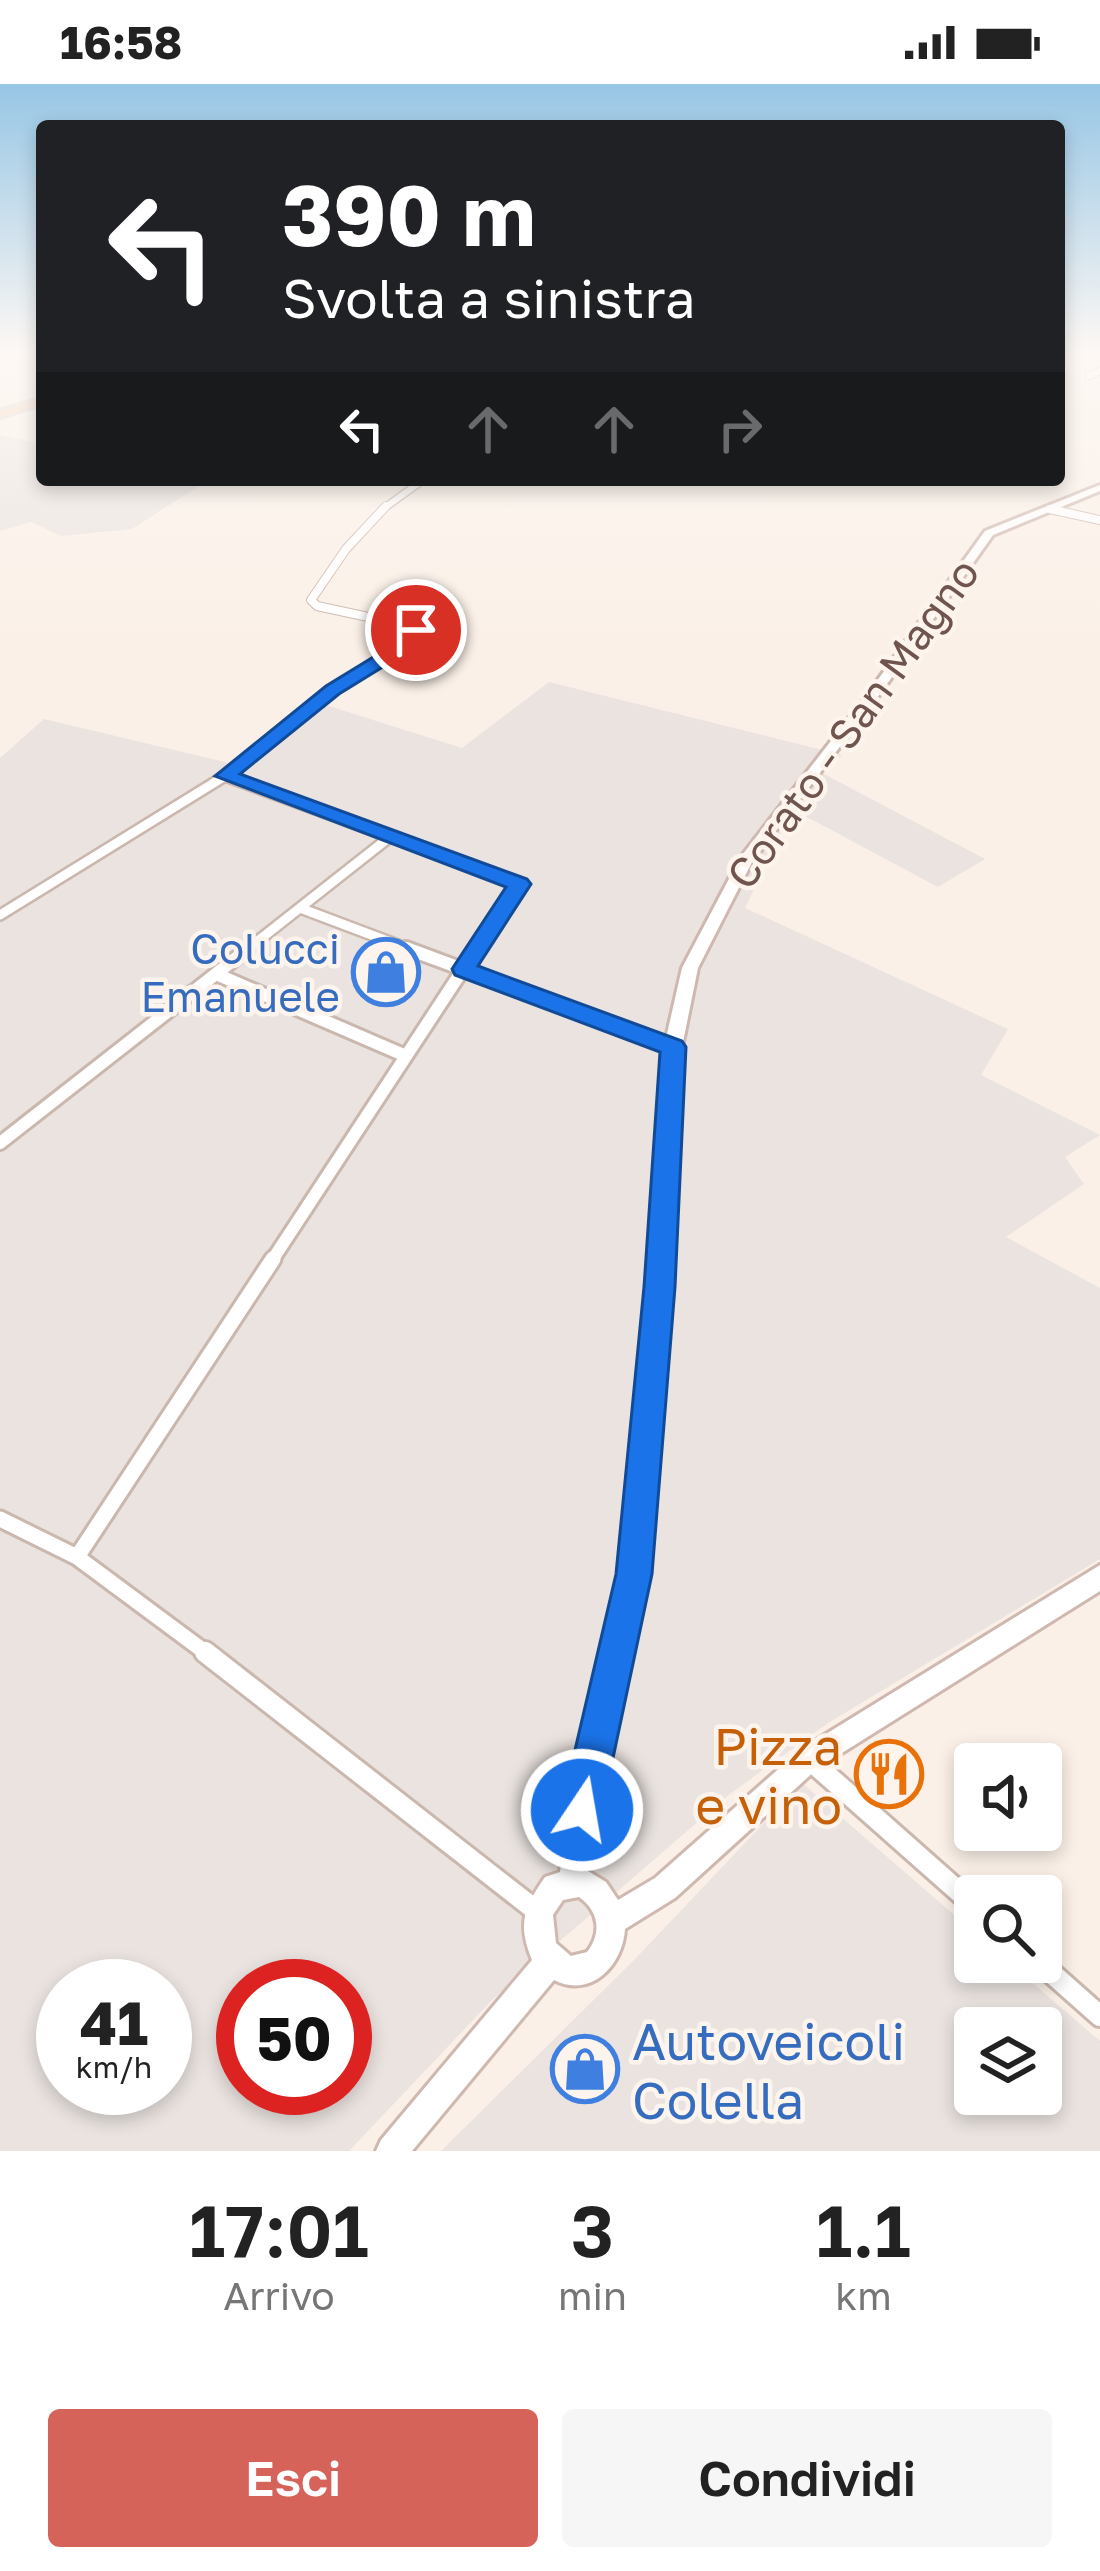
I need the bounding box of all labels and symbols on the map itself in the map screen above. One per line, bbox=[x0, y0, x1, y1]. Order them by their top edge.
street label: Corato - San Magno bbox=[715, 548, 989, 898]
pin bbox=[365, 579, 467, 681]
place label: Colucci Emanuele bbox=[140, 923, 340, 1021]
shop icon: Colucci Emanuele bbox=[351, 937, 421, 1007]
place label: Pizza e vino bbox=[695, 1715, 842, 1835]
restaurant icon: Pizza e vino bbox=[854, 1739, 924, 1809]
position arrow bbox=[519, 1747, 645, 1873]
speed limit sign: 50 bbox=[216, 1959, 372, 2115]
place label: Autoveicoli Colella bbox=[632, 2010, 905, 2130]
shop icon: Autoveicoli Colella bbox=[550, 2034, 620, 2104]

